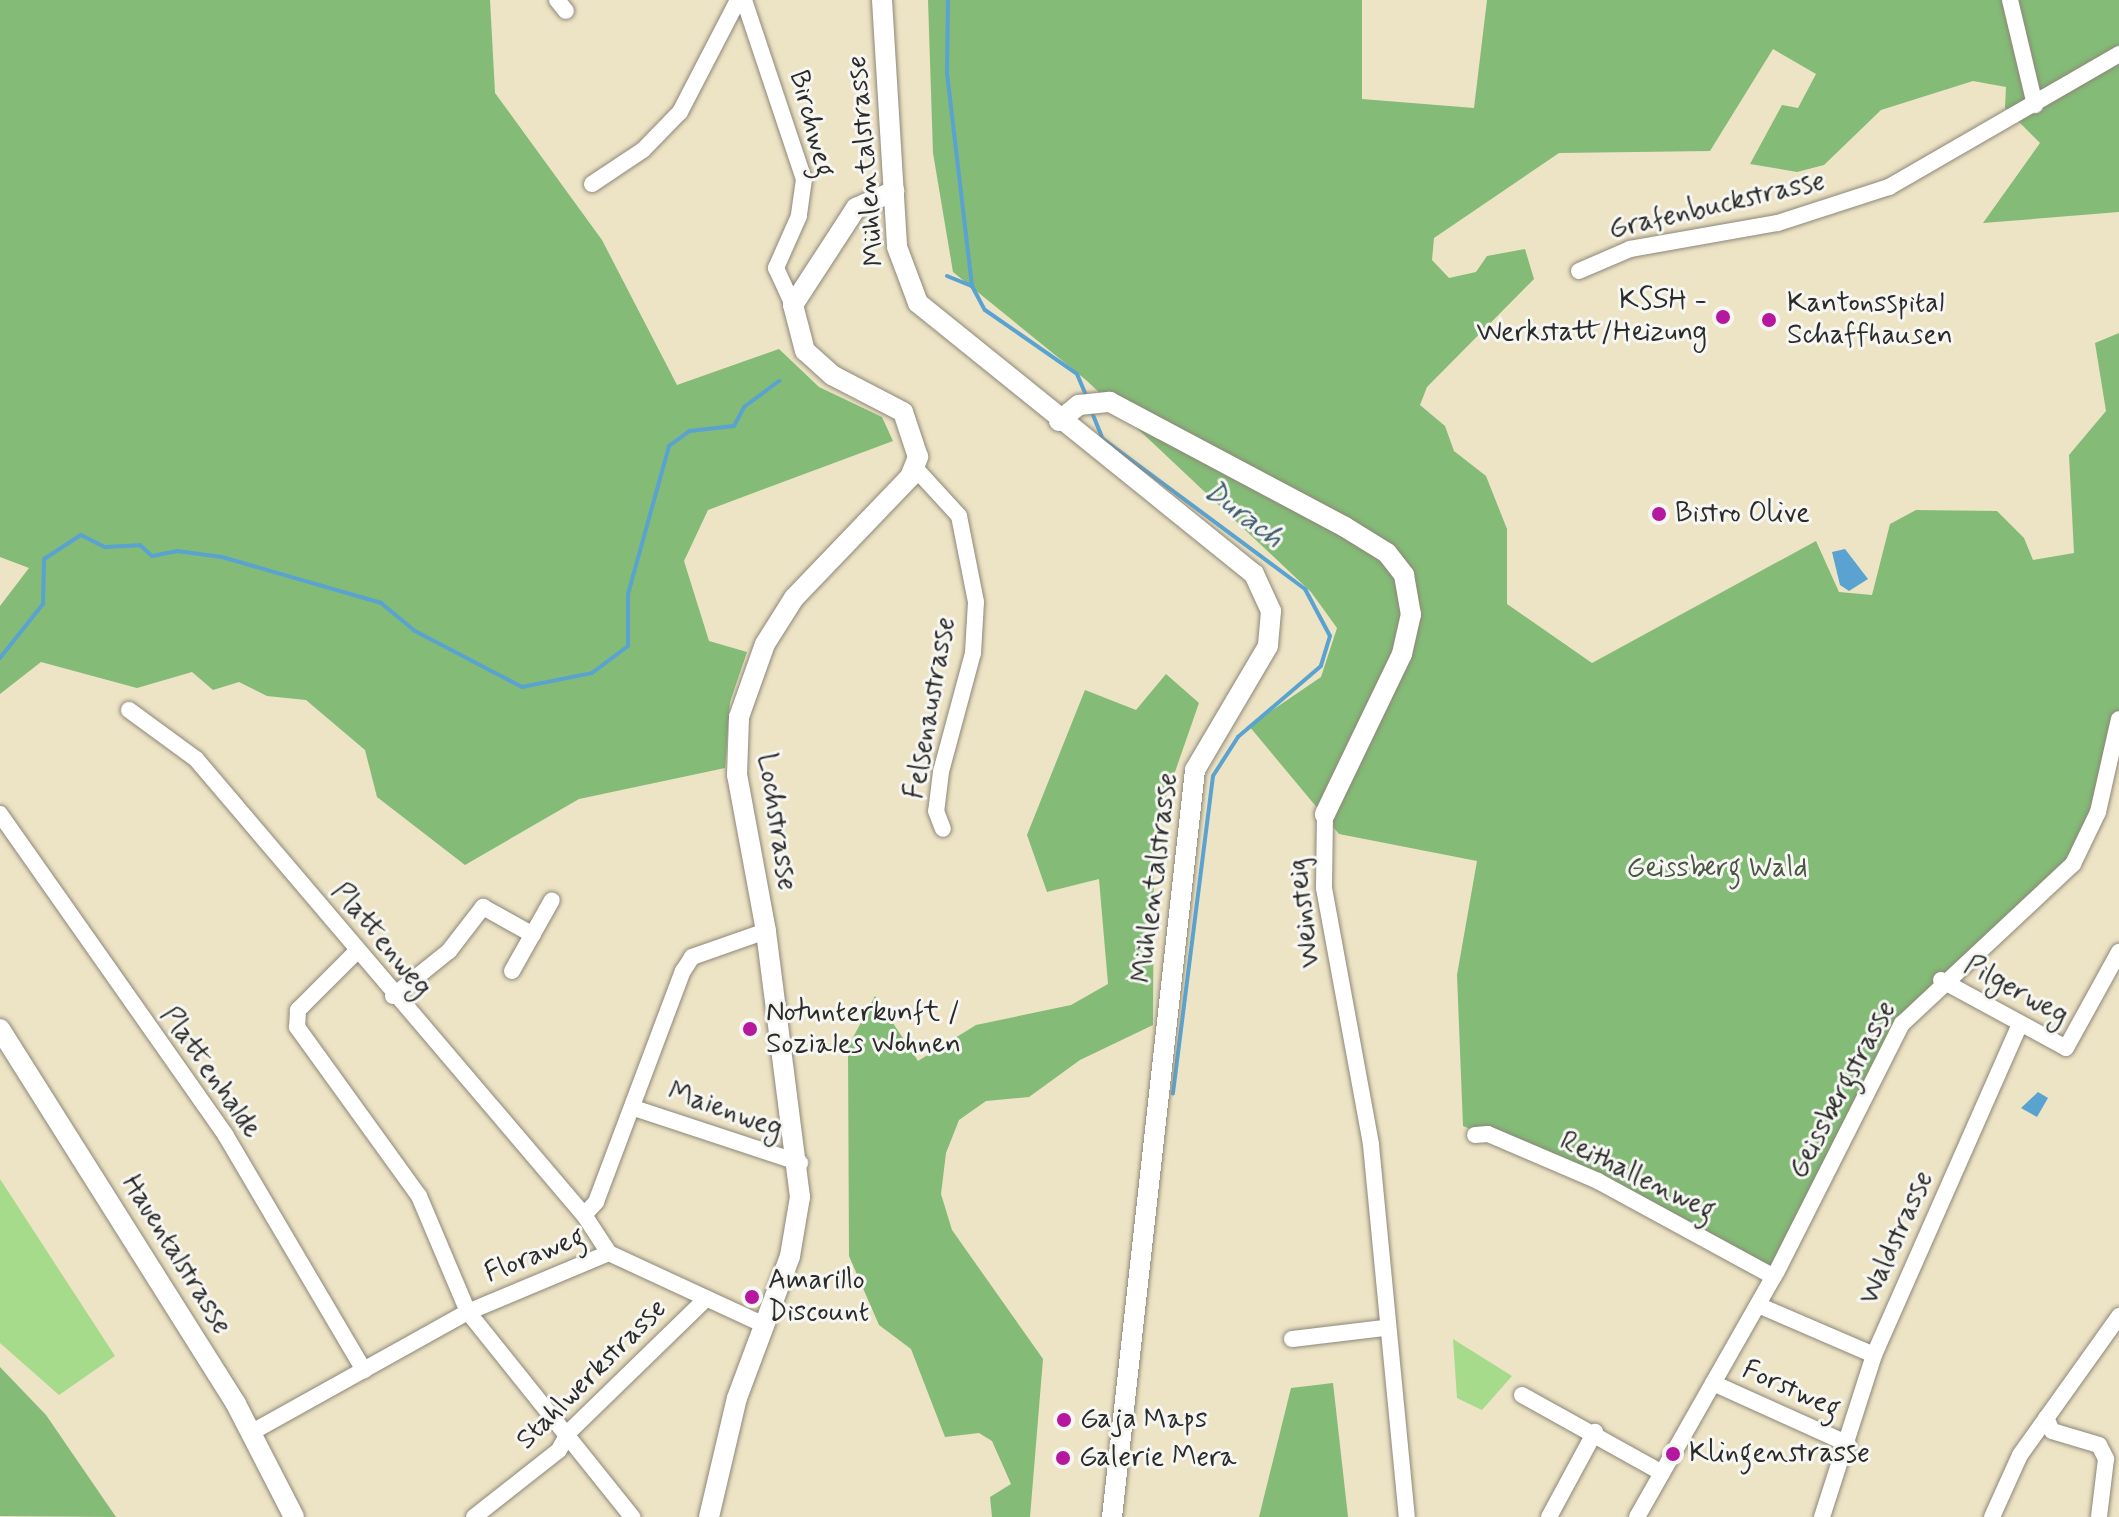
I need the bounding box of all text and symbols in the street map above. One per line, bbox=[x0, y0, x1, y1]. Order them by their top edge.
street label: Mühlentalstrasse bbox=[841, 54, 893, 268]
street label: Birchweg bbox=[781, 67, 841, 181]
street label: Grafenbuckstrasse bbox=[1606, 165, 1828, 247]
place label: KSSH - Werkstatt/Heizung bbox=[1476, 284, 1707, 350]
place label: Kantonsspital Schaffhausen bbox=[1787, 287, 1953, 353]
marker: KSSH - Werkstatt/Heizung bbox=[1714, 308, 1732, 326]
marker: Kantonsspital Schaffhausen bbox=[1758, 309, 1780, 331]
water label: Durach bbox=[1196, 473, 1290, 557]
place label: Bistro Olive bbox=[1675, 497, 1810, 531]
marker: Bistro Olive bbox=[1650, 505, 1668, 523]
street label: Felsenaustrasse bbox=[898, 614, 964, 802]
street label: Lochstrasse bbox=[749, 751, 803, 893]
street label: Mühlentalstrasse bbox=[1126, 771, 1186, 985]
park label: Geissberg Wald bbox=[1625, 852, 1809, 886]
street label: Weinsteig bbox=[1282, 857, 1328, 969]
street label: Plattenweg bbox=[324, 876, 438, 1004]
street label: Pilgerweg bbox=[1958, 949, 2074, 1033]
street label: Geissbergstrasse bbox=[1782, 995, 1904, 1185]
place label: Notunterkunft / Soziales Wohnen bbox=[766, 996, 971, 1062]
street label: Plattenhalde bbox=[152, 1001, 268, 1145]
marker: Notunterkunft / Soziales Wohnen bbox=[741, 1020, 759, 1038]
street label: Maienweg bbox=[663, 1076, 787, 1146]
street label: Reithallenweg bbox=[1554, 1125, 1720, 1229]
street label: Waldstrasse bbox=[1853, 1166, 1941, 1310]
street label: Hauentalstrasse bbox=[114, 1169, 238, 1341]
street label: Floraweg bbox=[480, 1221, 590, 1291]
place label: Amarillo Discount bbox=[768, 1264, 869, 1330]
marker: Amarillo Discount bbox=[743, 1288, 761, 1306]
street label: Stahlwerkstrasse bbox=[510, 1293, 674, 1457]
street label: Forstweg bbox=[1737, 1353, 1845, 1427]
place label: Gaja Maps bbox=[1080, 1403, 1206, 1437]
marker: Gaja Maps bbox=[1055, 1411, 1073, 1429]
place label: Klingenstrasse bbox=[1689, 1437, 1870, 1471]
place label: Galerie Mera bbox=[1079, 1441, 1235, 1475]
marker: Klingenstrasse bbox=[1664, 1445, 1682, 1463]
marker: Galerie Mera bbox=[1054, 1449, 1072, 1467]

